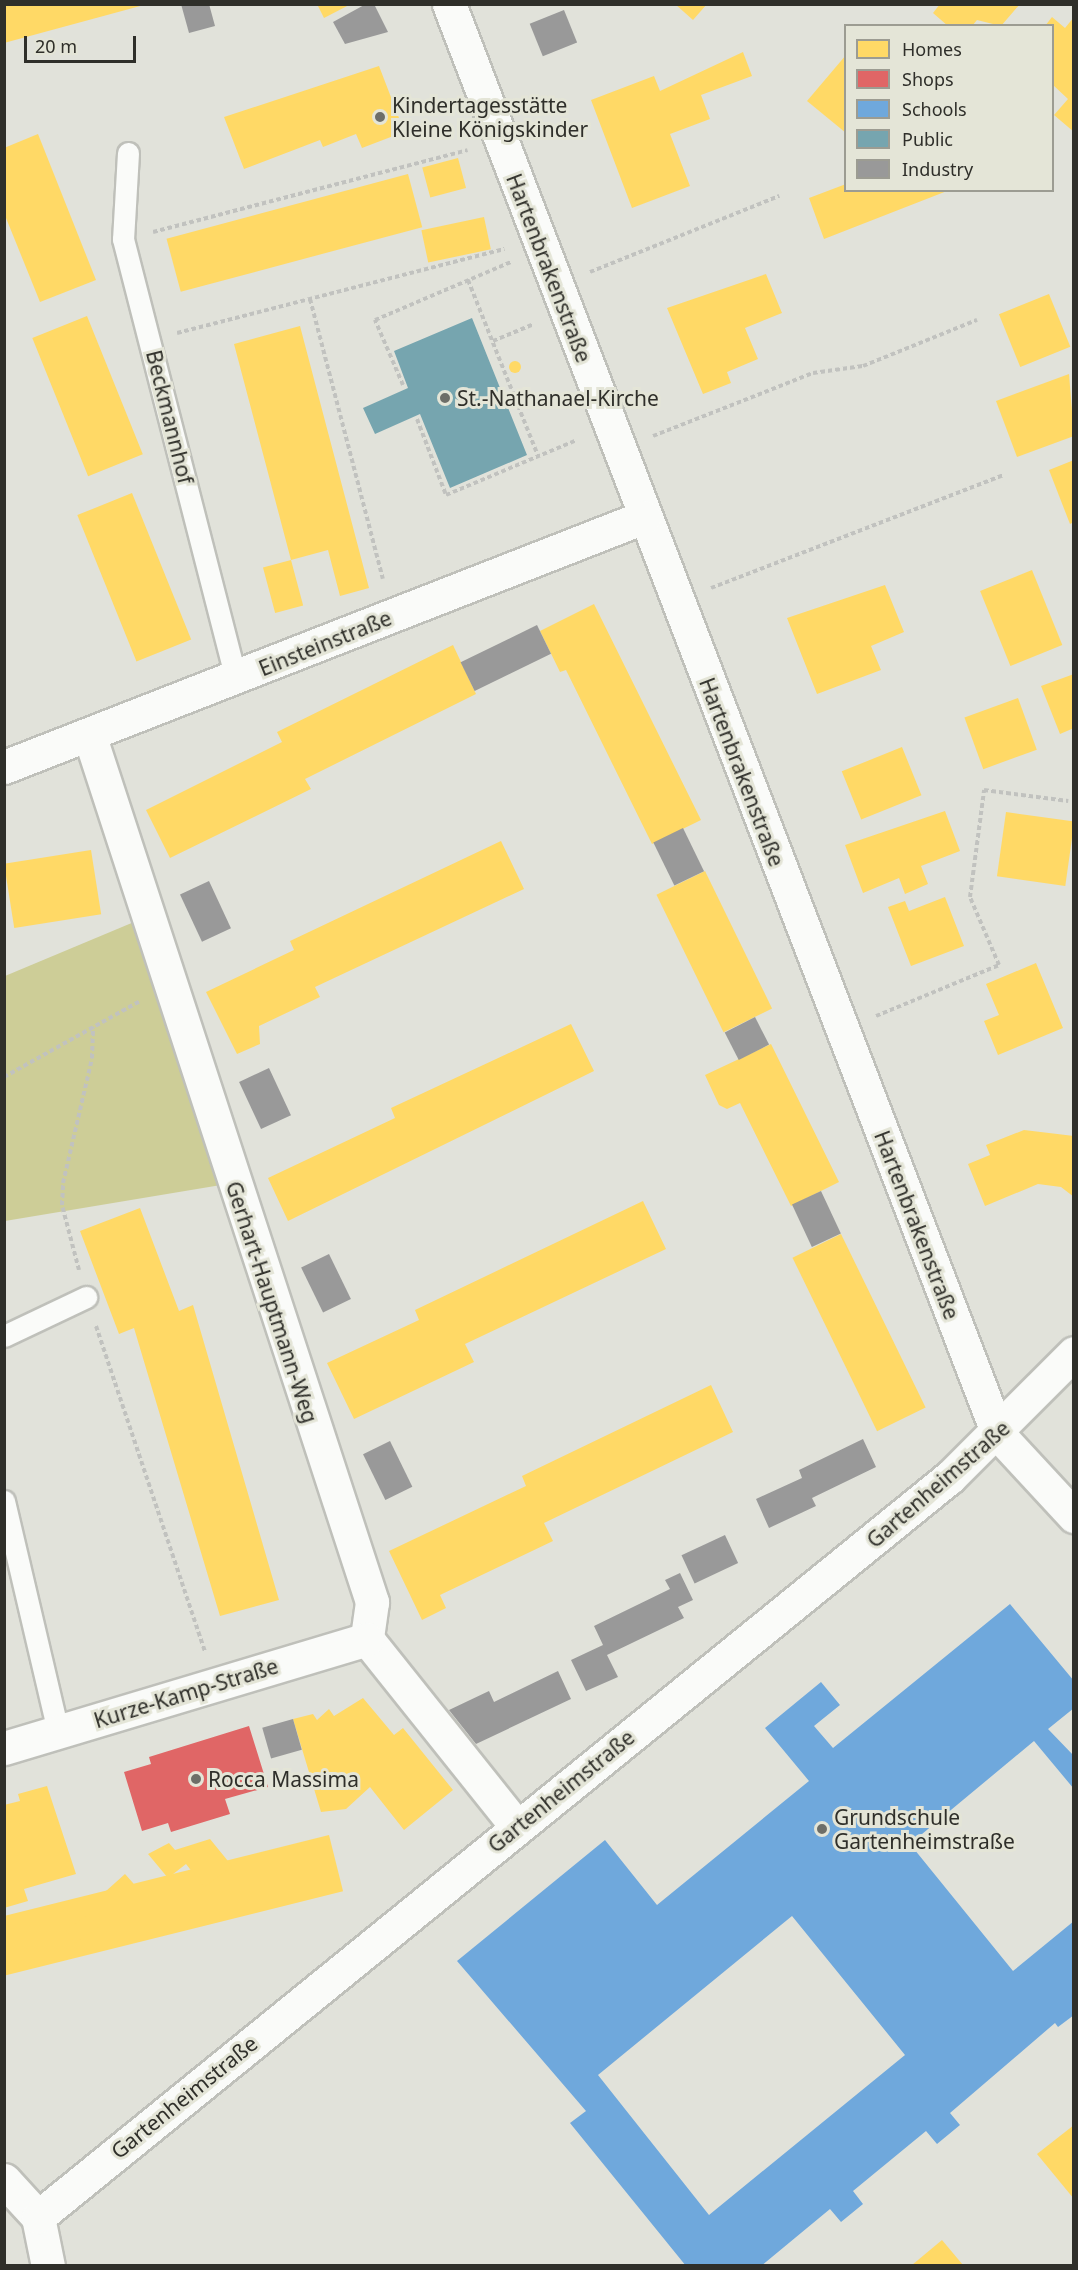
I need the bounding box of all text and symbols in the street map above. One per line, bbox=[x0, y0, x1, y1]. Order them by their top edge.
scale bar bbox=[27, 24, 140, 62]
legend bbox=[844, 24, 1054, 192]
text: 20 m bbox=[35, 34, 77, 58]
text: Homes bbox=[902, 37, 962, 61]
text: Shops bbox=[902, 67, 954, 91]
place label: Kindertagesstätte Kleine Königskinder bbox=[392, 92, 588, 142]
text: Schools bbox=[902, 97, 967, 121]
marker: Kindertagesstätte Kleine Königskinder bbox=[373, 110, 387, 124]
text: Public bbox=[902, 127, 953, 151]
text: Industry bbox=[902, 157, 973, 181]
street label: Hartenbrakenstraße bbox=[501, 170, 597, 366]
street label: Beckmannhof bbox=[141, 347, 199, 487]
place label: St.-Nathanael-Kirche bbox=[457, 385, 659, 411]
marker: St.-Nathanael-Kirche bbox=[438, 391, 452, 405]
street label: Einsteinstraße bbox=[255, 605, 395, 681]
street label: Hartenbrakenstraße bbox=[694, 674, 790, 870]
street label: Hartenbrakenstraße bbox=[869, 1127, 965, 1323]
street label: Gerhart-Hauptmann-Weg bbox=[221, 1178, 323, 1426]
street label: Gartenheimstraße bbox=[862, 1415, 1014, 1553]
street label: Kurze-Kamp-Straße bbox=[91, 1653, 281, 1733]
street label: Gartenheimstraße bbox=[483, 1724, 639, 1858]
place label: Rocca Massima bbox=[208, 1766, 359, 1792]
marker: Rocca Massima bbox=[189, 1772, 203, 1786]
place label: Grundschule Gartenheimstraße bbox=[834, 1804, 1015, 1854]
marker: Grundschule Gartenheimstraße bbox=[815, 1822, 829, 1836]
street label: Gartenheimstraße bbox=[106, 2030, 262, 2164]

